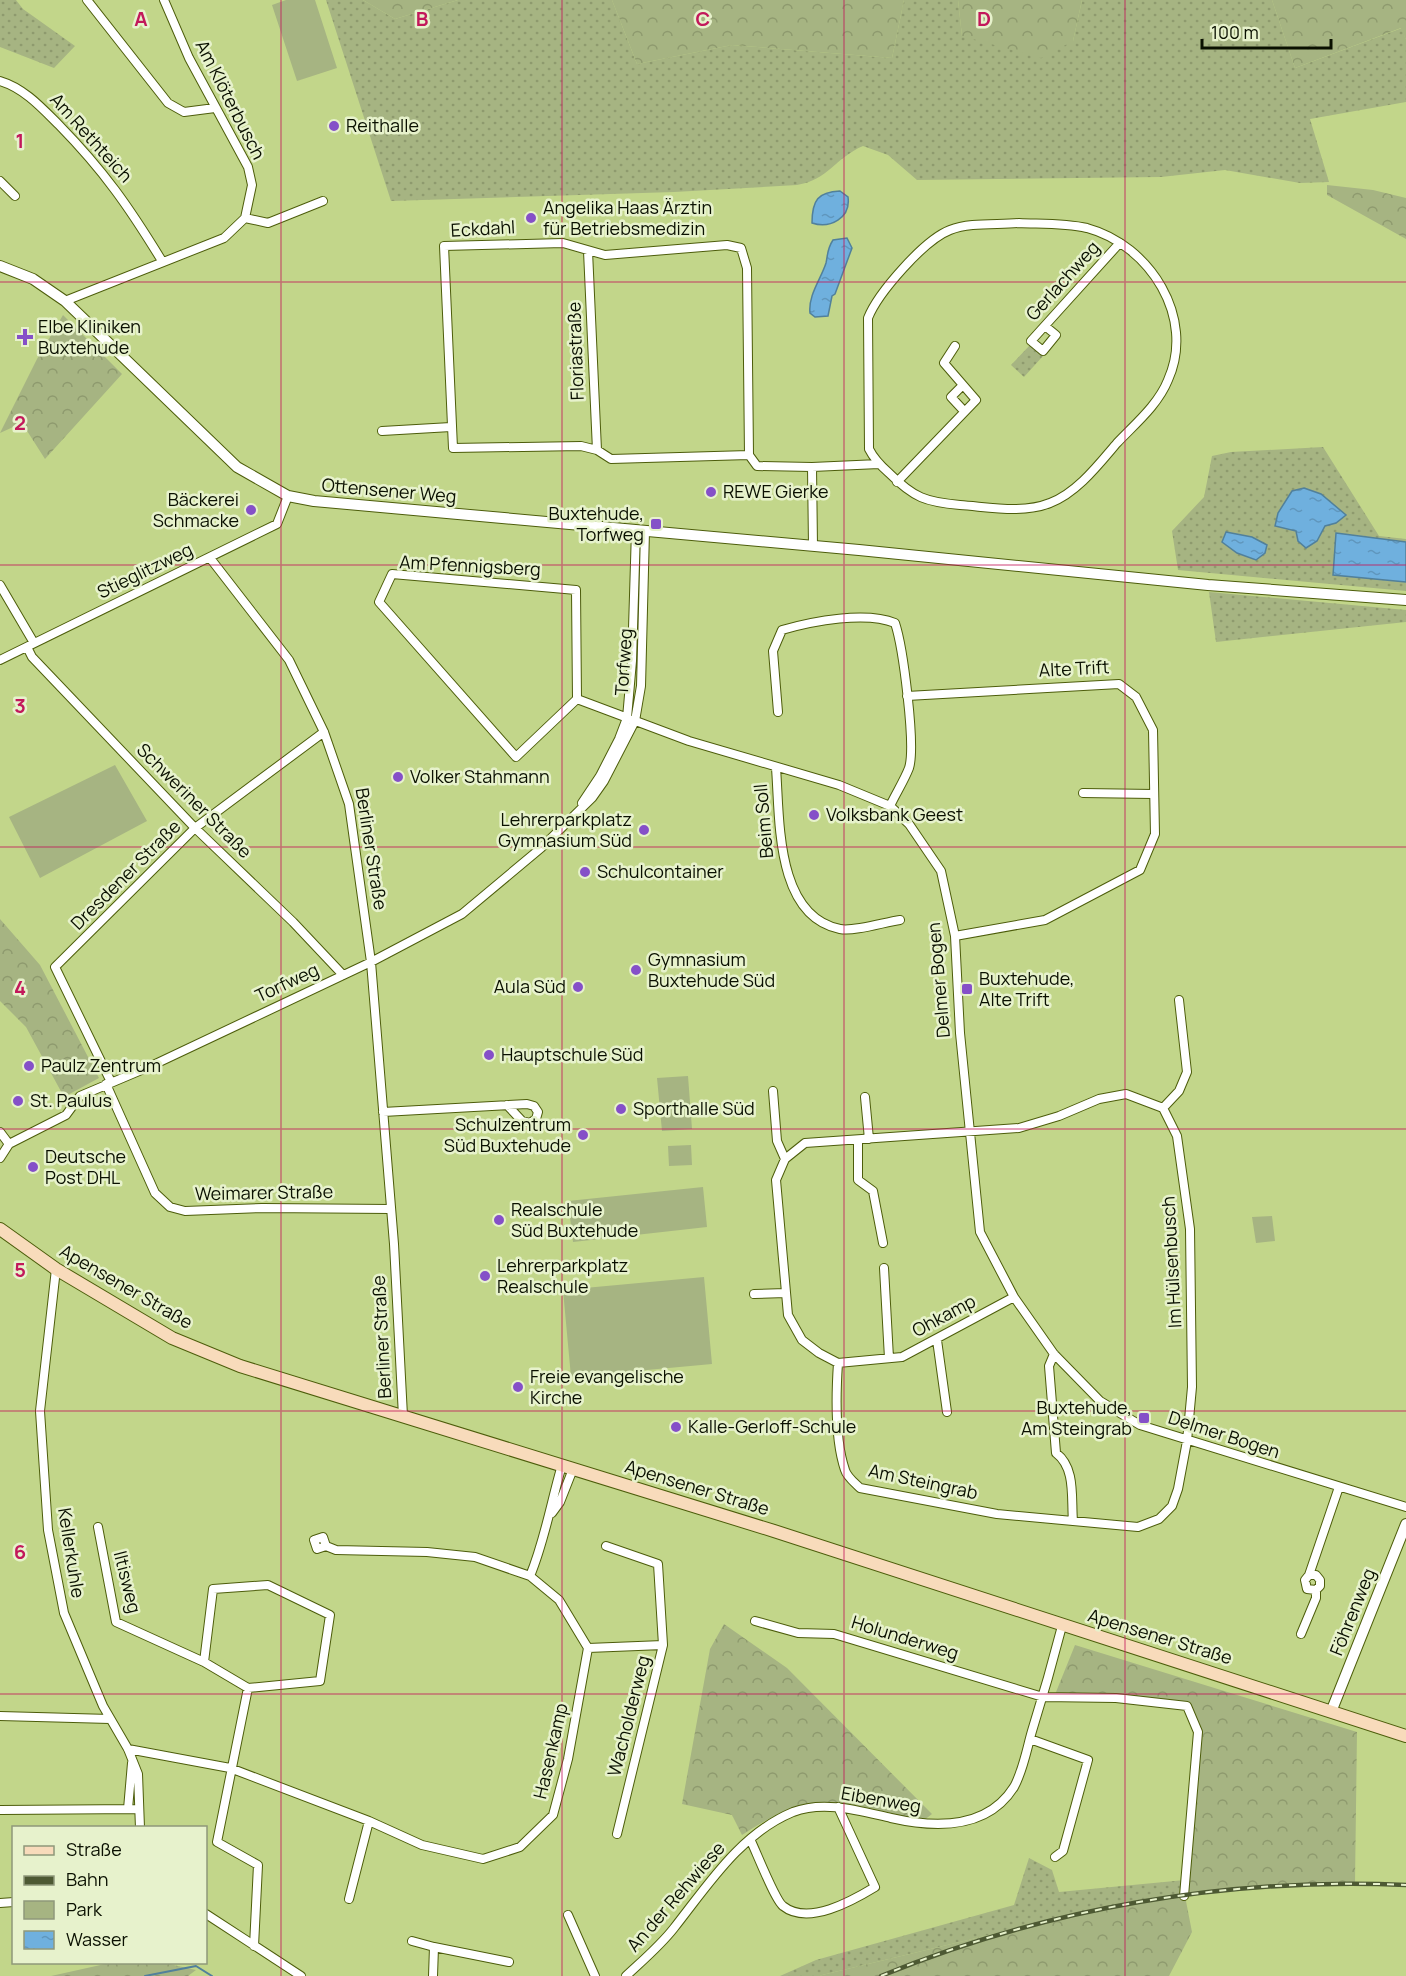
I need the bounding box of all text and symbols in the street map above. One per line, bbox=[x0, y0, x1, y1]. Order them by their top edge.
text: A bbox=[134, 5, 148, 32]
text: B bbox=[416, 5, 429, 32]
text: C bbox=[696, 5, 710, 32]
text: D bbox=[977, 5, 991, 32]
scale bar bbox=[1202, 12, 1331, 50]
text: 100 m bbox=[1211, 20, 1259, 44]
street label: Am Klöterbusch bbox=[190, 36, 271, 163]
street label: Am Rethteich bbox=[45, 88, 138, 187]
place label: Reithalle bbox=[346, 113, 419, 137]
marker: Reithalle bbox=[327, 119, 341, 133]
text: 1 bbox=[16, 127, 24, 154]
place label: Angelika Haas Ärztin für Betriebsmedizin bbox=[543, 195, 712, 240]
marker: Angelika Haas Ärztin für Betriebsmedizin bbox=[524, 211, 538, 225]
street label: Eckdahl bbox=[450, 214, 516, 242]
street label: Gerlachweg bbox=[1020, 235, 1104, 325]
street label: Floriastraße bbox=[561, 301, 589, 401]
place label: Elbe Kliniken Buxtehude bbox=[38, 314, 141, 359]
marker: Elbe Kliniken Buxtehude bbox=[16, 328, 34, 346]
text: 2 bbox=[14, 409, 26, 436]
street label: Ottensener Weg bbox=[321, 472, 457, 508]
place label: REWE Gierke bbox=[723, 479, 828, 503]
marker: REWE Gierke bbox=[704, 485, 718, 499]
place label: Bäckerei Schmacke bbox=[153, 487, 239, 532]
place label: Buxtehude, Torfweg bbox=[548, 501, 644, 546]
marker: Bäckerei Schmacke bbox=[244, 503, 258, 517]
marker: Buxtehude, Torfweg bbox=[649, 517, 663, 531]
street label: Stieglitzweg bbox=[93, 537, 196, 604]
street label: Am Pfennigsberg bbox=[399, 549, 541, 581]
street label: Torfweg bbox=[609, 627, 637, 696]
street label: Alte Trift bbox=[1038, 654, 1110, 682]
text: 3 bbox=[14, 692, 26, 719]
street label: Schweriner Straße bbox=[132, 738, 257, 863]
place label: Volker Stahmann bbox=[410, 764, 550, 788]
marker: Volker Stahmann bbox=[391, 770, 405, 784]
street label: Beim Soll bbox=[748, 783, 778, 859]
street label: Berliner Straße bbox=[350, 786, 393, 912]
place label: Volksbank Geest bbox=[826, 802, 963, 826]
place label: Lehrerparkplatz Gymnasium Süd bbox=[498, 807, 632, 852]
marker: Volksbank Geest bbox=[807, 808, 821, 822]
street label: Dresdener Straße bbox=[65, 814, 185, 934]
marker: Lehrerparkplatz Gymnasium Süd bbox=[637, 823, 651, 837]
place label: Schulcontainer bbox=[597, 859, 724, 883]
marker: Schulcontainer bbox=[578, 865, 592, 879]
street label: Delmer Bogen bbox=[921, 921, 955, 1039]
place label: Gymnasium Buxtehude Süd bbox=[648, 947, 775, 992]
street label: Torfweg bbox=[251, 957, 322, 1007]
marker: Gymnasium Buxtehude Süd bbox=[629, 963, 643, 977]
place label: Buxtehude, Alte Trift bbox=[979, 966, 1075, 1011]
text: 4 bbox=[14, 974, 26, 1001]
place label: Aula Süd bbox=[494, 974, 566, 998]
marker: Aula Süd bbox=[571, 980, 585, 994]
marker: Buxtehude, Alte Trift bbox=[960, 982, 974, 996]
place label: Hauptschule Süd bbox=[501, 1042, 643, 1066]
marker: Hauptschule Süd bbox=[482, 1048, 496, 1062]
place label: Paulz Zentrum bbox=[41, 1053, 161, 1077]
marker: Paulz Zentrum bbox=[22, 1059, 36, 1073]
place label: St. Paulus bbox=[30, 1088, 112, 1112]
marker: St. Paulus bbox=[11, 1094, 25, 1108]
place label: Sporthalle Süd bbox=[633, 1096, 755, 1120]
marker: Sporthalle Süd bbox=[614, 1102, 628, 1116]
place label: Schulzentrum Süd Buxtehude bbox=[444, 1112, 571, 1157]
marker: Schulzentrum Süd Buxtehude bbox=[576, 1128, 590, 1142]
place label: Deutsche Post DHL bbox=[45, 1144, 126, 1189]
marker: Deutsche Post DHL bbox=[26, 1160, 40, 1174]
street label: Weimarer Straße bbox=[195, 1179, 333, 1205]
street label: Im Hülsenbusch bbox=[1156, 1195, 1186, 1329]
place label: Realschule Süd Buxtehude bbox=[511, 1197, 638, 1242]
marker: Realschule Süd Buxtehude bbox=[492, 1213, 506, 1227]
street label: Apensener Straße bbox=[56, 1238, 197, 1334]
place label: Lehrerparkplatz Realschule bbox=[497, 1253, 628, 1298]
text: 5 bbox=[14, 1256, 26, 1283]
marker: Lehrerparkplatz Realschule bbox=[478, 1269, 492, 1283]
street label: Berliner Straße bbox=[366, 1275, 396, 1399]
street label: Ohkamp bbox=[908, 1288, 979, 1342]
place label: Freie evangelische Kirche bbox=[530, 1364, 684, 1409]
marker: Freie evangelische Kirche bbox=[511, 1380, 525, 1394]
place label: Buxtehude, Am Steingrab bbox=[1021, 1395, 1132, 1440]
street label: Delmer Bogen bbox=[1165, 1405, 1283, 1463]
marker: Buxtehude, Am Steingrab bbox=[1137, 1411, 1151, 1425]
place label: Kalle-Gerloff-Schule bbox=[688, 1414, 856, 1438]
marker: Kalle-Gerloff-Schule bbox=[669, 1420, 683, 1434]
street label: Apensener Straße bbox=[622, 1454, 772, 1520]
street label: Am Steingrab bbox=[866, 1458, 980, 1504]
street label: Kellerkuhle bbox=[53, 1506, 91, 1600]
text: 6 bbox=[14, 1538, 26, 1565]
street label: Iltisweg bbox=[109, 1548, 147, 1615]
street label: Föhrenweg bbox=[1324, 1564, 1380, 1659]
street label: Apensener Straße bbox=[1085, 1603, 1235, 1669]
street label: Holunderweg bbox=[849, 1609, 962, 1665]
street label: Wacholderweg bbox=[601, 1653, 655, 1779]
street label: Hasenkamp bbox=[527, 1701, 573, 1801]
street label: Eibenweg bbox=[839, 1780, 923, 1818]
legend bbox=[12, 1826, 207, 1964]
street label: An der Rehwiese bbox=[621, 1836, 730, 1956]
text: Straße bbox=[66, 1837, 122, 1861]
text: Bahn bbox=[66, 1867, 108, 1891]
text: Park bbox=[66, 1897, 103, 1921]
text: Wasser bbox=[66, 1927, 128, 1951]

